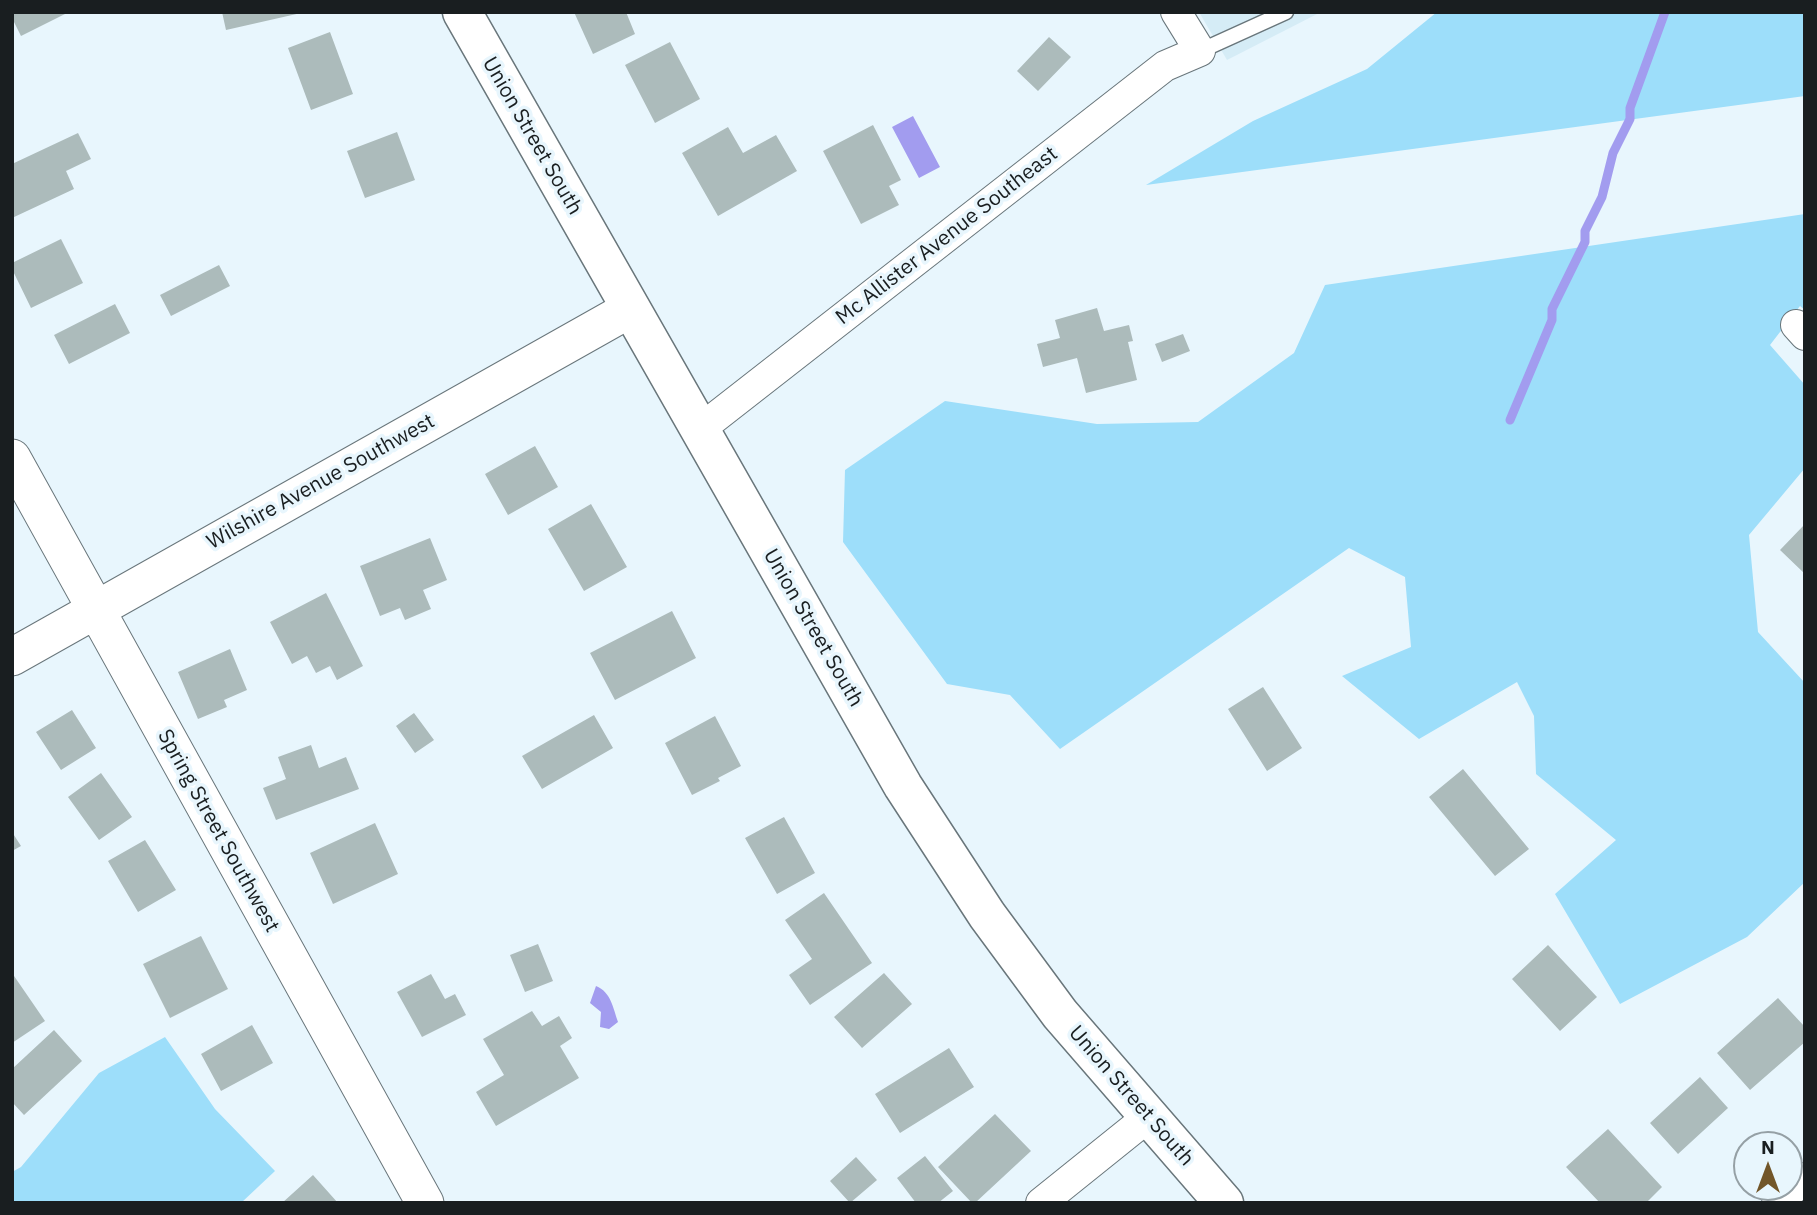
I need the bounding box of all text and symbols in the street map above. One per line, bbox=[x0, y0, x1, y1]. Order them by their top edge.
street label: Union Street South bbox=[477, 53, 587, 219]
street label: Mc Allister Avenue Southeast bbox=[831, 142, 1063, 330]
street label: Wilshire Avenue Southwest bbox=[203, 409, 439, 555]
street label: Union Street South bbox=[758, 545, 868, 711]
street label: Spring Street Southwest bbox=[152, 725, 284, 937]
street label: Union Street South bbox=[1063, 1021, 1199, 1171]
north arrow bbox=[1733, 1131, 1803, 1201]
text: N bbox=[1761, 1135, 1775, 1159]

